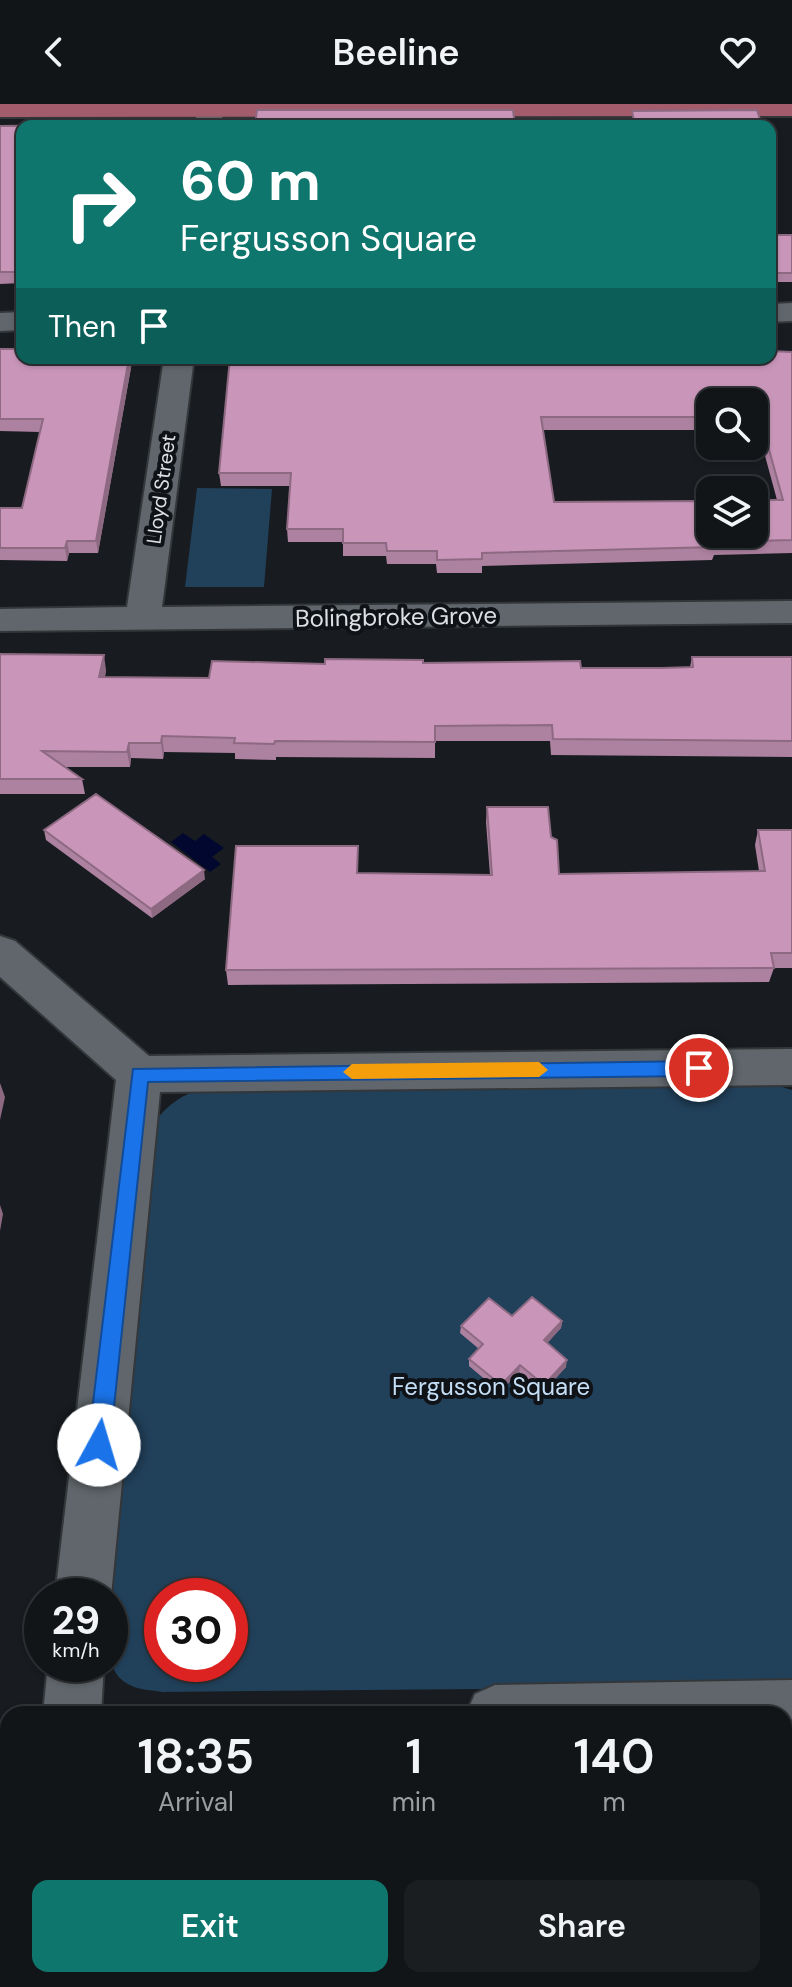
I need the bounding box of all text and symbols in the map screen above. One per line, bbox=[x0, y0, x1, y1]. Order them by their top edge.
text: Beeline bbox=[333, 29, 459, 76]
icon: back bbox=[32, 30, 76, 74]
icon: heart bbox=[716, 30, 760, 74]
text: 60 m bbox=[180, 144, 321, 217]
icon: right bbox=[48, 152, 152, 256]
text: Fergusson Square bbox=[180, 215, 477, 262]
icon: arrive bbox=[132, 304, 176, 348]
text: Then bbox=[48, 307, 116, 346]
map controls bbox=[696, 388, 768, 548]
button: search bbox=[696, 388, 768, 460]
street label: Lloyd Street bbox=[140, 432, 182, 546]
button: layers bbox=[696, 476, 768, 548]
street label: Bolingbroke Grove bbox=[295, 599, 497, 634]
pin bbox=[665, 1034, 733, 1102]
icon: arrive bbox=[677, 1046, 721, 1090]
park label: Fergusson Square bbox=[392, 1371, 590, 1402]
position arrow bbox=[57, 1403, 141, 1487]
speed limit sign: 30 bbox=[144, 1578, 248, 1682]
text: 29 bbox=[52, 1594, 100, 1646]
text: km/h bbox=[52, 1637, 100, 1663]
text: 18:35 bbox=[138, 1725, 254, 1788]
text: 1 bbox=[406, 1725, 422, 1788]
text: 140 bbox=[574, 1725, 654, 1788]
text: Arrival bbox=[158, 1785, 234, 1819]
text: min bbox=[392, 1785, 436, 1819]
text: m bbox=[602, 1785, 626, 1819]
button: Exit bbox=[32, 1880, 388, 1972]
button: Share bbox=[404, 1880, 760, 1972]

